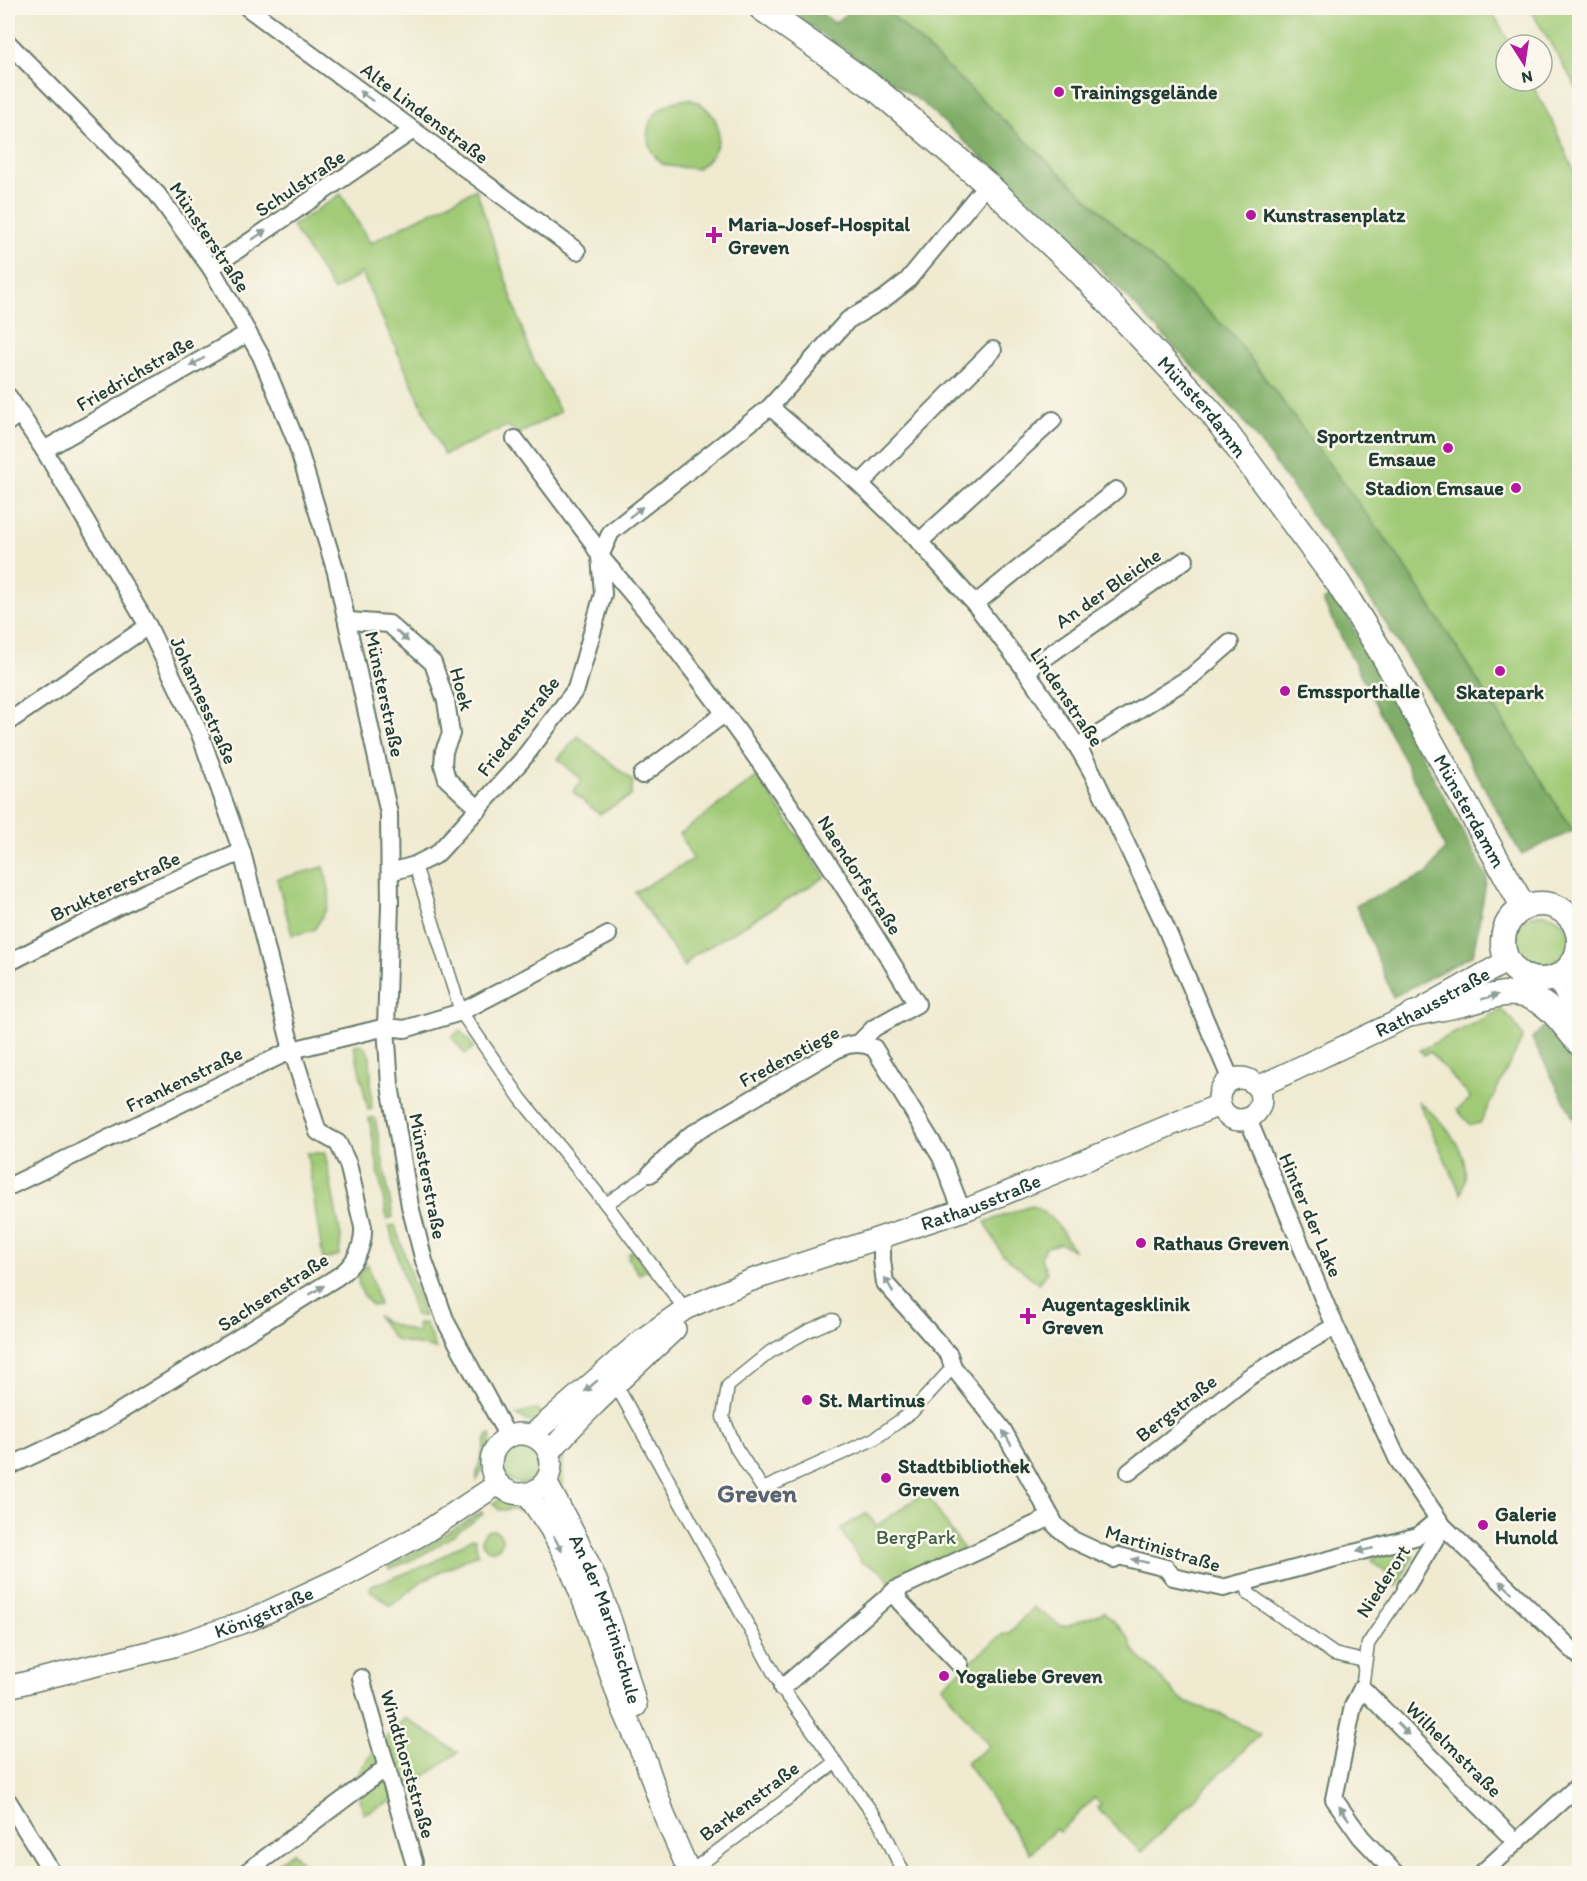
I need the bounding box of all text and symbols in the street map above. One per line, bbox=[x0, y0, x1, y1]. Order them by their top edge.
north arrow bbox=[1494, 33, 1554, 93]
street label: Alte Lindenstraße bbox=[356, 57, 494, 169]
text: N bbox=[1520, 67, 1534, 88]
place label: Trainingsgelände bbox=[1070, 80, 1218, 105]
marker: Trainingsgelände bbox=[1052, 85, 1066, 99]
one-way arrow bbox=[358, 90, 373, 102]
street label: Schulstraße bbox=[250, 144, 350, 222]
street label: Münsterstraße bbox=[164, 177, 256, 297]
place label: Kunstrasenplatz bbox=[1263, 203, 1406, 228]
marker: Kunstrasenplatz bbox=[1244, 208, 1258, 222]
place label: Maria-Josef-Hospital Greven bbox=[728, 212, 910, 259]
marker: Maria-Josef-Hospital Greven bbox=[705, 226, 723, 244]
one-way arrow bbox=[251, 230, 268, 241]
street label: Friedrichstraße bbox=[72, 330, 198, 416]
street label: Münsterdamm bbox=[1153, 351, 1253, 462]
one-way arrow bbox=[189, 356, 205, 367]
place label: Sportzentrum Emsaue bbox=[1317, 424, 1437, 471]
marker: Sportzentrum Emsaue bbox=[1441, 441, 1455, 455]
place label: Stadion Emsaue bbox=[1365, 476, 1504, 500]
marker: Stadion Emsaue bbox=[1509, 481, 1523, 495]
one-way arrow bbox=[628, 506, 643, 518]
street label: An der Bleiche bbox=[1050, 543, 1166, 633]
street label: Münsterstraße bbox=[360, 629, 410, 759]
one-way arrow bbox=[395, 629, 410, 643]
street label: Johannesstraße bbox=[165, 632, 243, 768]
street label: Lindenstraße bbox=[1025, 643, 1109, 751]
marker: Skatepark bbox=[1493, 664, 1507, 678]
street label: Hoek bbox=[445, 665, 479, 714]
street label: Friedenstraße bbox=[471, 671, 565, 781]
place label: Emssporthalle bbox=[1297, 679, 1421, 704]
place label: Skatepark bbox=[1456, 680, 1545, 705]
marker: Emssporthalle bbox=[1278, 684, 1292, 698]
street label: Münsterdamm bbox=[1429, 750, 1511, 872]
street label: Naendorfstraße bbox=[812, 811, 908, 939]
street label: Bruktererstraße bbox=[46, 845, 184, 927]
street label: Rathausstraße bbox=[1371, 961, 1494, 1042]
one-way arrow bbox=[1481, 991, 1499, 1001]
street label: Fredenstiege bbox=[735, 1020, 843, 1092]
street label: Frankenstraße bbox=[122, 1040, 246, 1118]
street label: Münsterstraße bbox=[404, 1111, 452, 1241]
street label: Hinter der Lake bbox=[1274, 1149, 1348, 1281]
street label: Rathausstraße bbox=[917, 1168, 1044, 1235]
place label: Rathaus Greven bbox=[1153, 1231, 1290, 1255]
marker: Rathaus Greven bbox=[1134, 1236, 1148, 1250]
street label: Sachsenstraße bbox=[213, 1247, 333, 1337]
one-way arrow bbox=[884, 1276, 895, 1293]
one-way arrow bbox=[309, 1284, 325, 1295]
place label: Augentagesklinik Greven bbox=[1041, 1292, 1191, 1339]
marker: Augentagesklinik Greven bbox=[1019, 1307, 1037, 1325]
street label: Bergstraße bbox=[1131, 1369, 1221, 1447]
one-way arrow bbox=[583, 1379, 599, 1392]
place label: St. Martinus bbox=[819, 1388, 925, 1412]
marker: St. Martinus bbox=[800, 1393, 814, 1407]
one-way arrow bbox=[1001, 1430, 1012, 1446]
place label: Stadtbibliothek Greven bbox=[898, 1454, 1030, 1501]
marker: Stadtbibliothek Greven bbox=[879, 1471, 893, 1485]
district label: Greven bbox=[717, 1477, 797, 1509]
place label: Galerie Hunold bbox=[1495, 1502, 1558, 1549]
marker: Galerie Hunold bbox=[1476, 1518, 1490, 1532]
street label: Martinistraße bbox=[1102, 1519, 1224, 1577]
park label: BergPark bbox=[876, 1525, 957, 1549]
street label: An der Martinischule bbox=[564, 1530, 647, 1706]
one-way arrow bbox=[553, 1535, 563, 1552]
street label: Niederort bbox=[1351, 1540, 1415, 1622]
one-way arrow bbox=[1356, 1546, 1375, 1556]
one-way arrow bbox=[1131, 1556, 1149, 1566]
street label: Königstraße bbox=[211, 1580, 317, 1643]
one-way arrow bbox=[1499, 1580, 1514, 1594]
place label: Yogaliebe Greven bbox=[955, 1664, 1103, 1689]
marker: Yogaliebe Greven bbox=[937, 1669, 951, 1683]
street label: Windthorststraße bbox=[375, 1687, 441, 1841]
street label: Wilhelmstraße bbox=[1401, 1696, 1507, 1802]
one-way arrow bbox=[1396, 1721, 1410, 1735]
street label: Barkenstraße bbox=[694, 1756, 804, 1846]
one-way arrow bbox=[1338, 1806, 1350, 1822]

